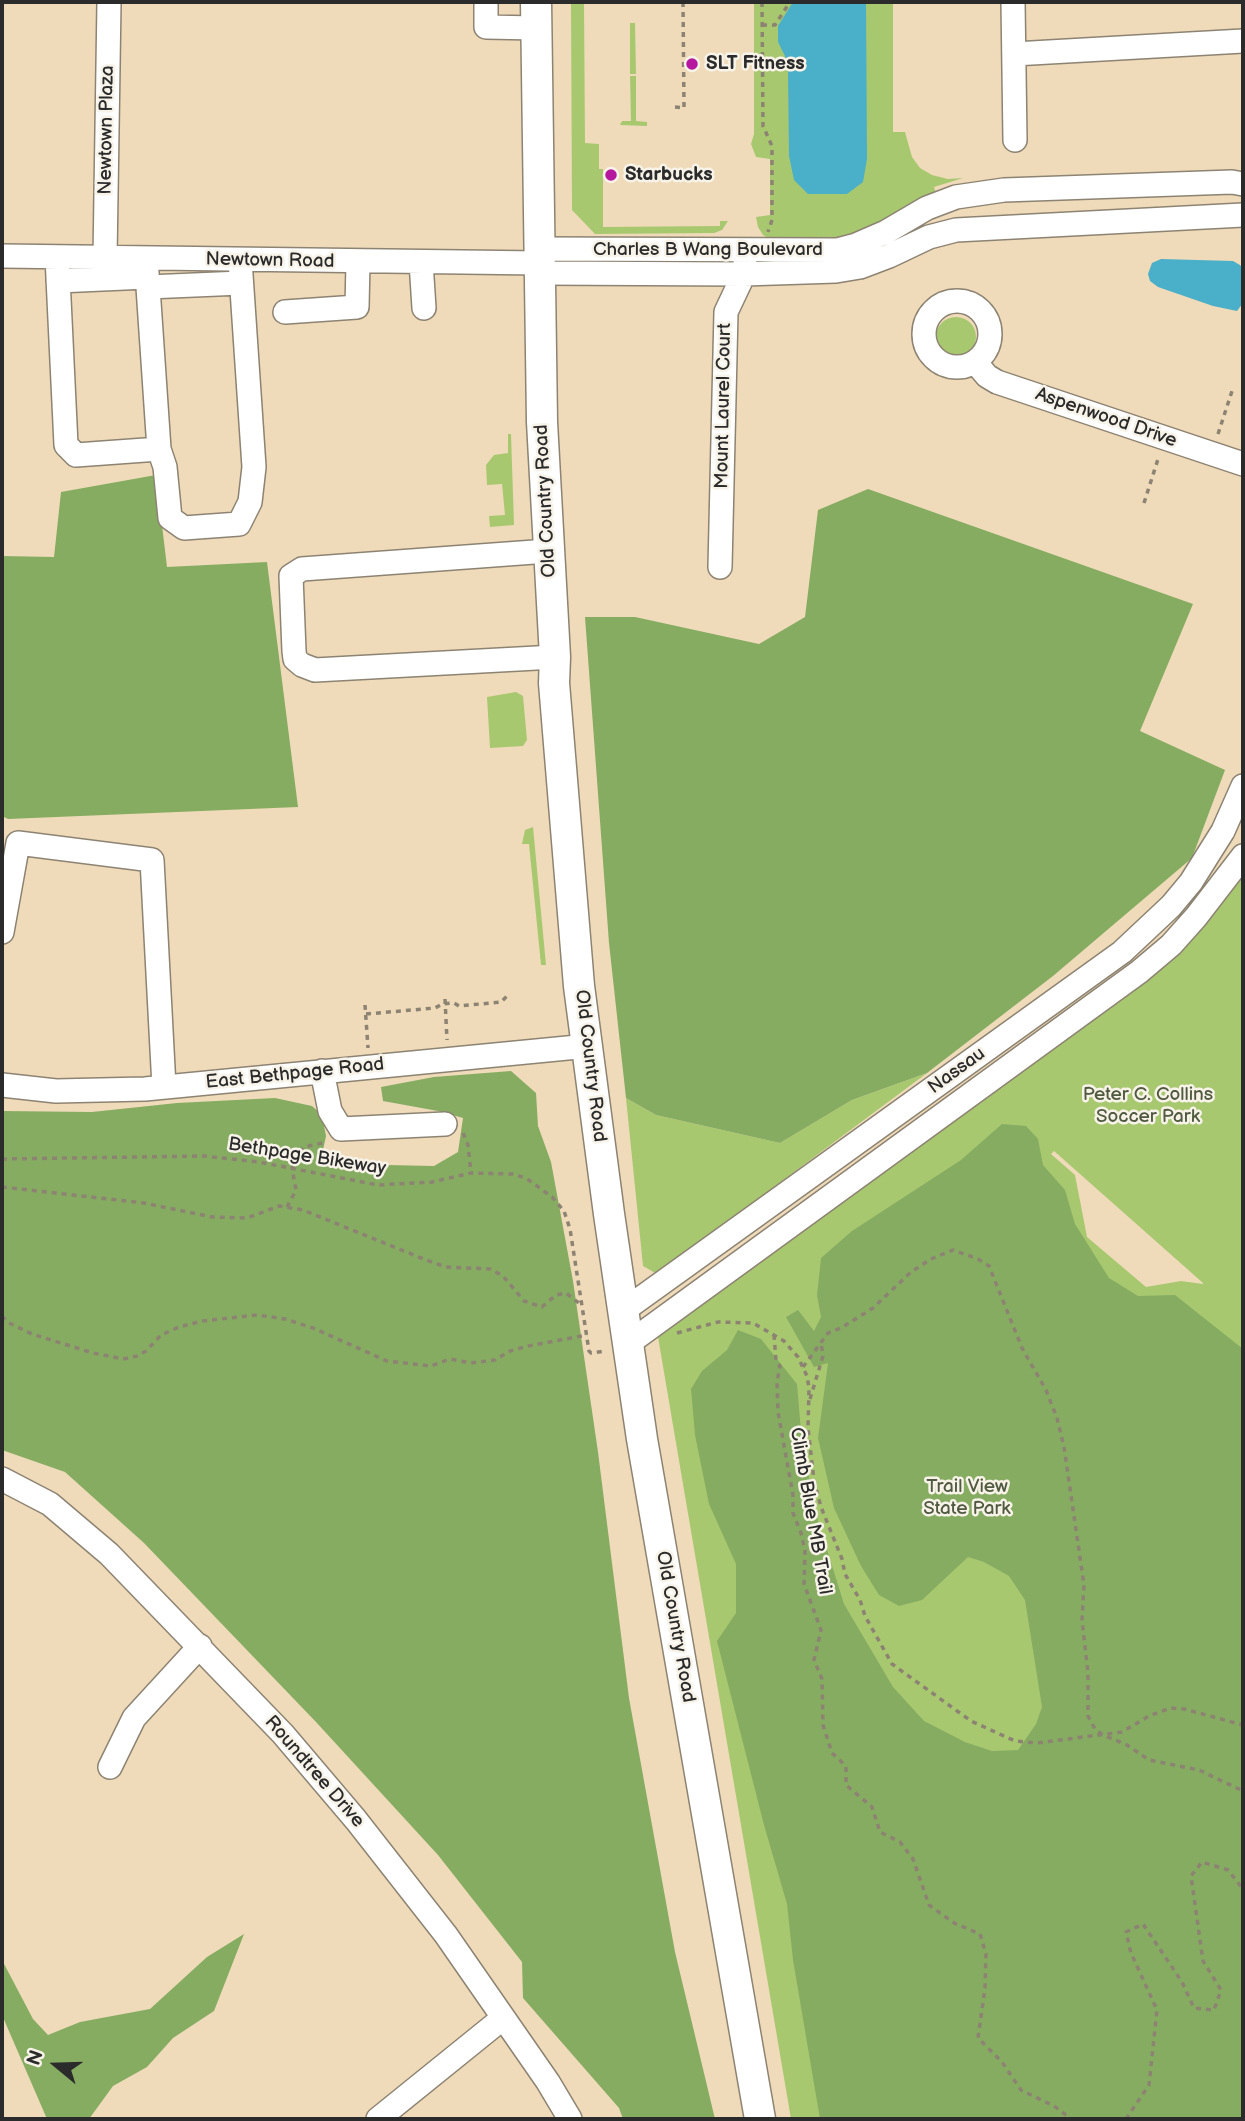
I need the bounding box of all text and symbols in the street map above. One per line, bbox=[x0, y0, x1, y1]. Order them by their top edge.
place label: SLT Fitness bbox=[706, 53, 805, 75]
marker: SLT Fitness bbox=[684, 56, 700, 72]
street label: Newtown Plaza bbox=[94, 65, 120, 195]
place label: Starbucks bbox=[625, 164, 713, 186]
marker: Starbucks bbox=[603, 167, 619, 183]
street label: Charles B Wang Boulevard bbox=[593, 239, 823, 261]
street label: Newtown Road bbox=[205, 248, 335, 274]
street label: Mount Laurel Court bbox=[711, 323, 737, 489]
street label: Aspenwood Drive bbox=[1032, 383, 1180, 453]
street label: Old Country Road bbox=[531, 424, 561, 578]
street label: Old Country Road bbox=[569, 989, 611, 1143]
street label: Nassau bbox=[924, 1043, 990, 1099]
street label: East Bethpage Road bbox=[205, 1053, 385, 1095]
park label: Peter C. Collins Soccer Park bbox=[1083, 1084, 1213, 1128]
street label: Bethpage Bikeway bbox=[226, 1133, 388, 1181]
street label: Climb Blue MB Trail bbox=[784, 1426, 836, 1596]
park label: Trail View State Park bbox=[923, 1476, 1011, 1520]
street label: Old Country Road bbox=[650, 1550, 700, 1704]
street label: Roundtree Drive bbox=[259, 1711, 369, 1833]
north arrow bbox=[21, 2030, 91, 2100]
text: N bbox=[22, 2048, 49, 2068]

